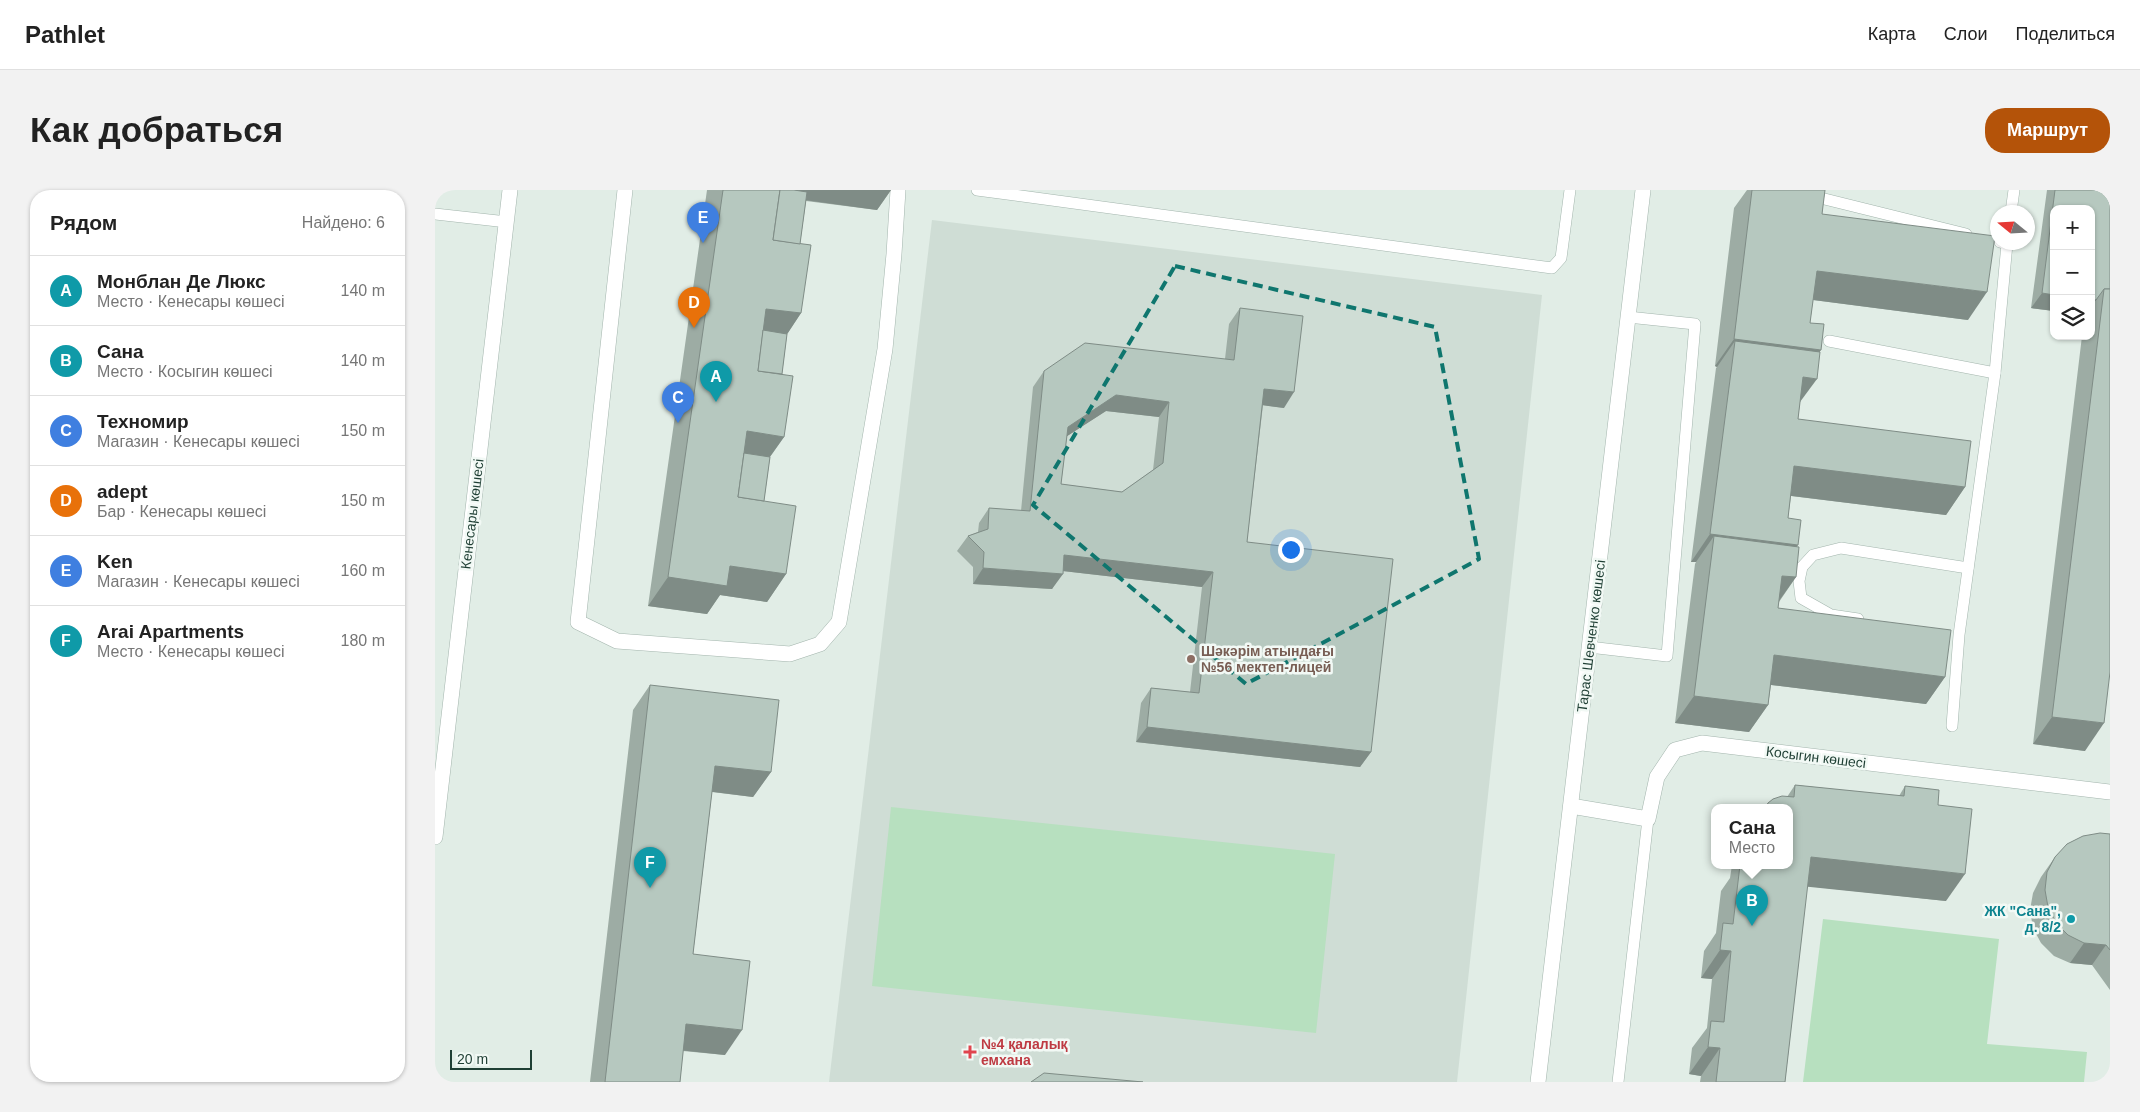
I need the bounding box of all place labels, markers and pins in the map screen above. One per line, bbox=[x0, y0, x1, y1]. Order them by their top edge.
pin: E bbox=[687, 202, 719, 243]
pin: D bbox=[678, 287, 710, 328]
pin: A bbox=[700, 361, 732, 402]
pin: C bbox=[662, 382, 694, 423]
place label: Шәкәрім атындағы №56 мектеп-лицей bbox=[1201, 643, 1334, 675]
marker: Шәкәрім атындағы №56 мектеп-лицей bbox=[1185, 653, 1197, 665]
pin: F bbox=[634, 847, 666, 888]
pin: B bbox=[1736, 885, 1768, 926]
place label: ЖК "Сана", д. 8/2 bbox=[1983, 903, 2061, 935]
marker: ЖК "Сана", д. 8/2 bbox=[2065, 913, 2077, 925]
place label: №4 қалалық емхана bbox=[981, 1036, 1068, 1068]
marker: №4 қалалық емхана bbox=[963, 1045, 977, 1059]

